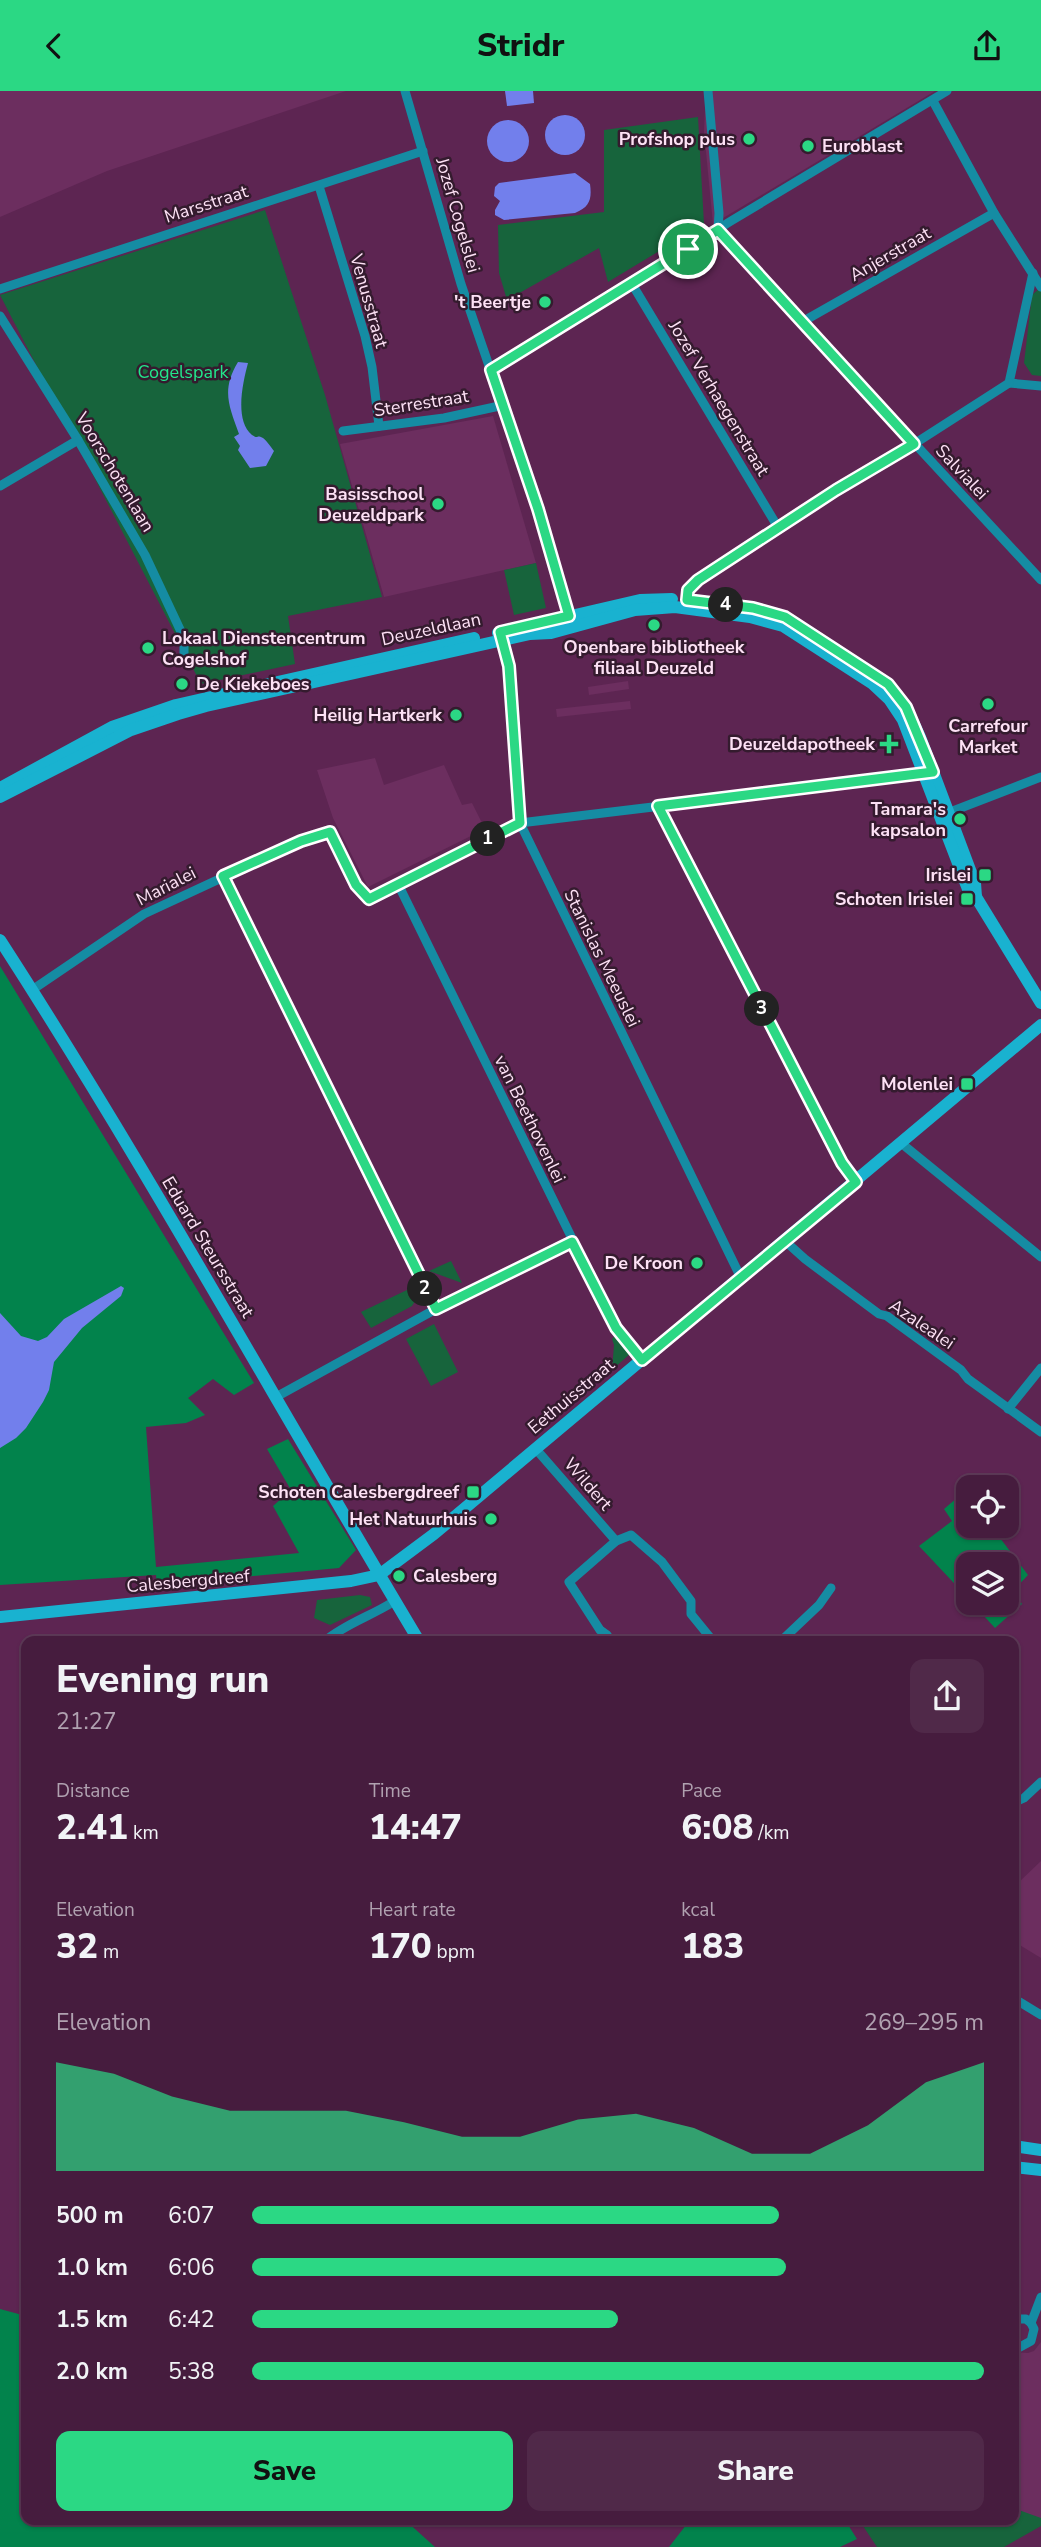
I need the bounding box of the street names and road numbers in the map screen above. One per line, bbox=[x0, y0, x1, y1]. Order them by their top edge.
street label: Jozef Cogelslei bbox=[430, 154, 486, 275]
street label: Marsstraat bbox=[161, 179, 252, 229]
street label: Anjerstraat bbox=[845, 221, 936, 287]
street label: Venusstraat bbox=[344, 250, 394, 351]
street label: Jozef Verhaegenstraat bbox=[662, 315, 775, 481]
street label: Sterrestraat bbox=[372, 384, 471, 422]
street label: Voorschotenlaan bbox=[69, 407, 160, 536]
street label: Salvialei bbox=[930, 439, 994, 505]
street label: Deuzeldlaan bbox=[379, 607, 483, 651]
street label: Marialei bbox=[132, 861, 200, 911]
street label: Stanislas Meeuslei bbox=[558, 885, 646, 1031]
street label: van Beethovenlei bbox=[489, 1051, 571, 1187]
street label: Eduard Steursstraat bbox=[156, 1172, 260, 1323]
street label: Azalealei bbox=[885, 1293, 959, 1355]
street label: Eethuisstraat bbox=[523, 1352, 620, 1439]
street label: Wildert bbox=[558, 1453, 618, 1516]
street label: Calesbergdreef bbox=[125, 1564, 252, 1598]

